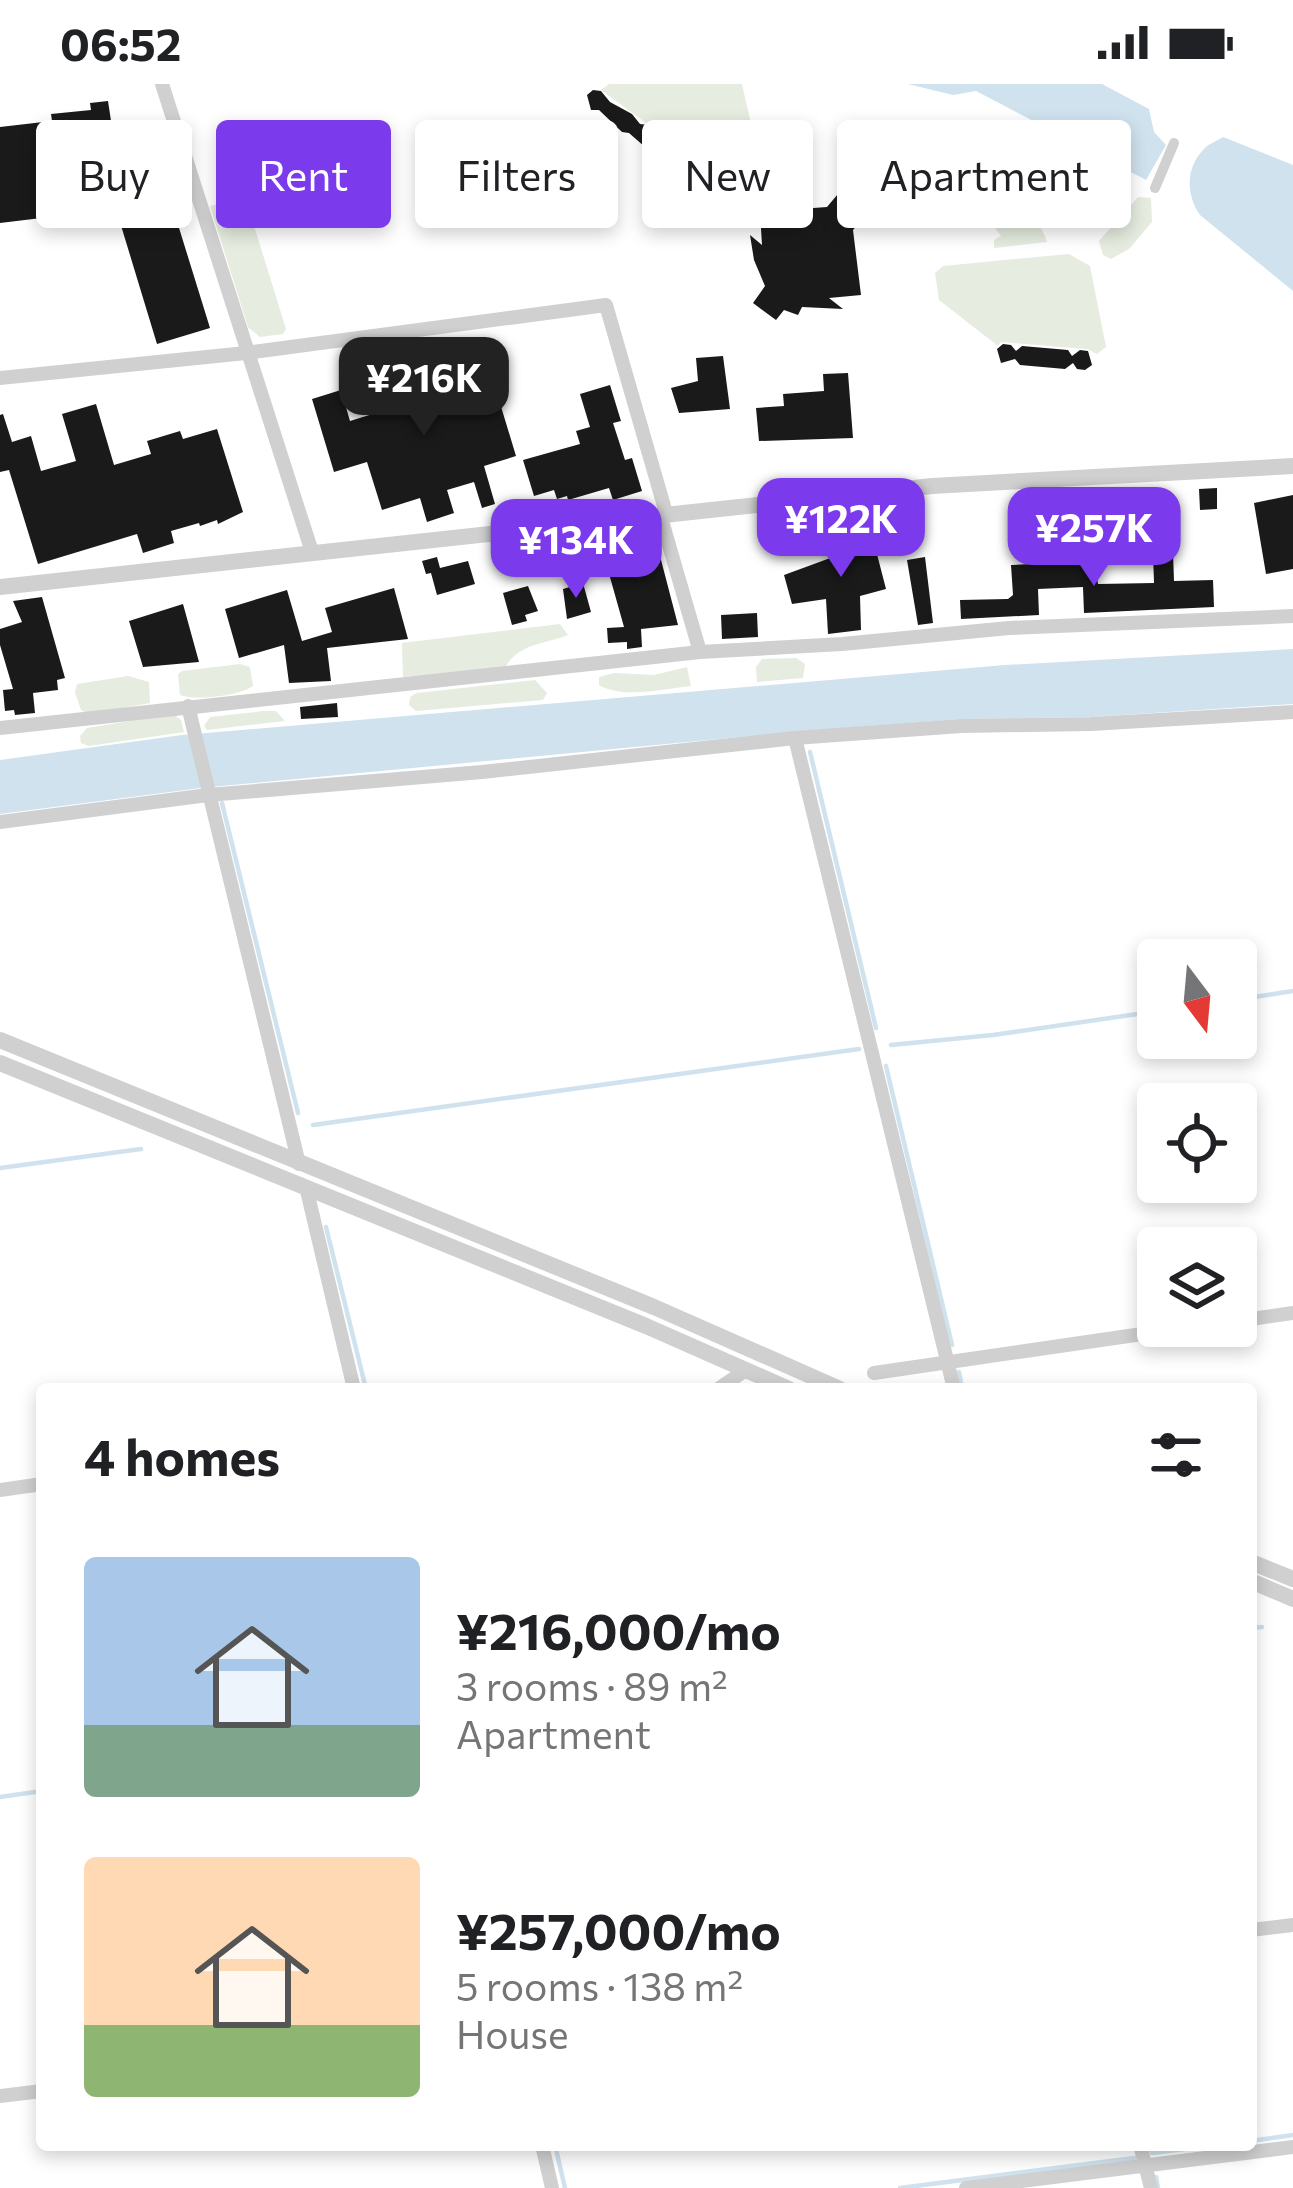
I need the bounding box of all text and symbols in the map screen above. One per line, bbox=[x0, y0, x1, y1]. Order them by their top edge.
text: 06:52 bbox=[60, 15, 181, 70]
chip: Buy bbox=[36, 120, 192, 228]
chip: Rent bbox=[216, 120, 391, 228]
chip: Filters bbox=[415, 120, 618, 228]
chip: New bbox=[642, 120, 813, 228]
chip: Apartment bbox=[837, 120, 1131, 228]
pin: ¥216K bbox=[340, 337, 508, 439]
text: ¥216K bbox=[366, 352, 482, 400]
pin: ¥122K bbox=[757, 478, 925, 580]
pin: ¥257K bbox=[1010, 487, 1178, 589]
text: ¥122K bbox=[784, 493, 898, 541]
pin: ¥134K bbox=[492, 499, 660, 601]
text: ¥257K bbox=[1035, 502, 1153, 550]
text: ¥134K bbox=[518, 514, 634, 562]
north arrow bbox=[1137, 939, 1257, 1059]
map controls bbox=[1137, 939, 1257, 1347]
button: locate bbox=[1137, 1083, 1257, 1203]
button: layers bbox=[1137, 1227, 1257, 1347]
icon: filters bbox=[1143, 1422, 1209, 1488]
text: 4 homes bbox=[84, 1424, 280, 1487]
text: ¥216,000/mo bbox=[456, 1598, 781, 1661]
icon: home bbox=[180, 1605, 324, 1749]
text: 3 rooms · 89 m² bbox=[456, 1661, 728, 1709]
text: Apartment bbox=[456, 1709, 651, 1757]
text: ¥257,000/mo bbox=[456, 1898, 781, 1961]
icon: home bbox=[180, 1905, 324, 2049]
text: 5 rooms · 138 m² bbox=[456, 1961, 743, 2009]
text: House bbox=[456, 2009, 569, 2057]

